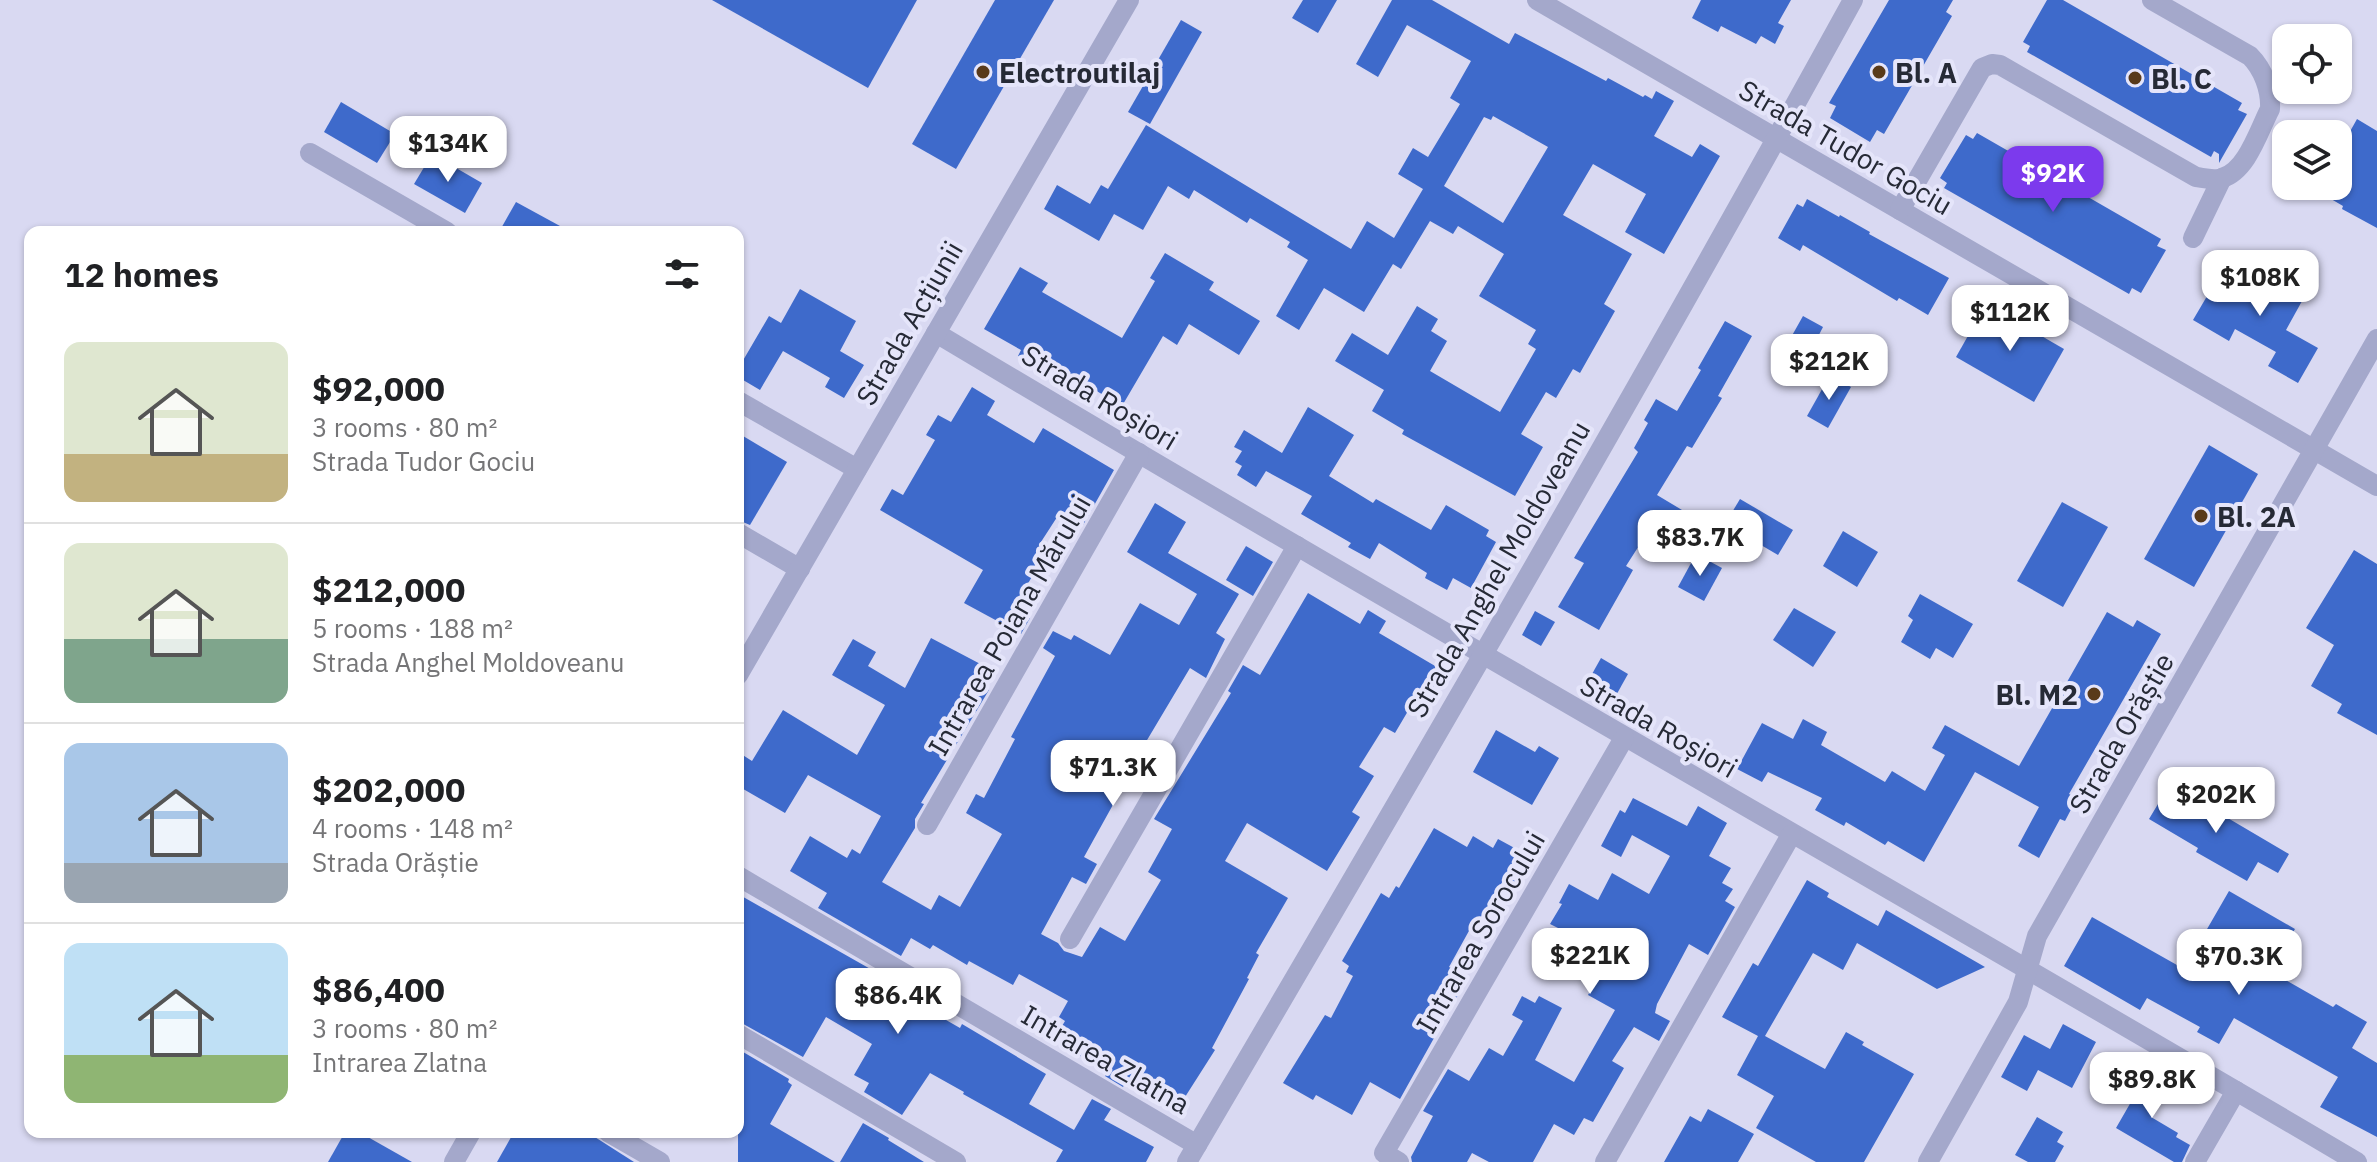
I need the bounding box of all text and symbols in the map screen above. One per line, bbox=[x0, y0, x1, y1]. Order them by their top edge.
map controls bbox=[2272, 24, 2352, 200]
button: locate bbox=[2272, 24, 2352, 104]
place label: Electroutilaj bbox=[999, 54, 1160, 91]
place label: Bl. A bbox=[1895, 54, 1957, 91]
place label: Bl. C bbox=[2151, 60, 2212, 97]
marker: Electroutilaj bbox=[974, 63, 992, 81]
marker: Bl. A bbox=[1870, 63, 1888, 81]
marker: Bl. C bbox=[2126, 69, 2144, 87]
street label: Strada Tudor Gociu bbox=[1733, 71, 1959, 223]
pin: $134K bbox=[392, 116, 504, 184]
button: layers bbox=[2272, 120, 2352, 200]
text: $134K bbox=[408, 125, 488, 159]
pin: $92K bbox=[2006, 146, 2100, 214]
text: $92K bbox=[2021, 155, 2085, 189]
street label: Strada Acțiunii bbox=[847, 234, 971, 412]
pin: $108K bbox=[2204, 250, 2316, 318]
text: 12 homes bbox=[64, 252, 219, 296]
icon: filters bbox=[660, 252, 704, 296]
text: $108K bbox=[2220, 259, 2300, 293]
pin: $112K bbox=[1954, 285, 2066, 353]
text: $112K bbox=[1970, 294, 2050, 328]
pin: $212K bbox=[1773, 334, 1885, 402]
street label: Strada Roșiori bbox=[1015, 336, 1185, 458]
text: $212K bbox=[1789, 343, 1869, 377]
text: $92,000 bbox=[312, 366, 445, 410]
icon: home bbox=[128, 374, 224, 470]
text: 3 rooms · 80 m² bbox=[312, 410, 497, 444]
street label: Strada Anghel Moldoveanu bbox=[1398, 414, 1598, 724]
text: Strada Tudor Gociu bbox=[312, 444, 535, 478]
street label: Intrarea Poiana Mărului bbox=[919, 488, 1099, 762]
place label: Bl. 2A bbox=[2217, 498, 2296, 535]
marker: Bl. 2A bbox=[2192, 507, 2210, 525]
pin: $83.7K bbox=[1635, 510, 1765, 578]
text: $83.7K bbox=[1656, 519, 1744, 553]
text: $212,000 bbox=[312, 567, 465, 611]
icon: home bbox=[128, 575, 224, 671]
text: 5 rooms · 188 m² bbox=[312, 611, 513, 645]
text: Strada Anghel Moldoveanu bbox=[312, 645, 625, 679]
street label: Strada Orăștie bbox=[2060, 646, 2182, 820]
street label: Strada Roșiori bbox=[1574, 666, 1744, 786]
place label: Bl. M2 bbox=[1996, 676, 2078, 713]
marker: Bl. M2 bbox=[2085, 685, 2103, 703]
pin: $71.3K bbox=[1048, 740, 1178, 808]
text: $71.3K bbox=[1069, 749, 1157, 783]
text: $202,000 bbox=[312, 767, 465, 811]
pin: $202K bbox=[2160, 767, 2272, 835]
icon: home bbox=[128, 775, 224, 871]
text: $202K bbox=[2176, 776, 2256, 810]
text: 4 rooms · 148 m² bbox=[312, 811, 513, 845]
street label: Intrarea Sorocului bbox=[1407, 824, 1553, 1040]
text: Strada Orăștie bbox=[312, 845, 479, 879]
pin: $221K bbox=[1534, 928, 1646, 996]
pin: $70.3K bbox=[2174, 929, 2304, 997]
text: $221K bbox=[1550, 937, 1630, 971]
text: $70.3K bbox=[2195, 938, 2283, 972]
text: $86,400 bbox=[312, 967, 445, 1011]
pin: $86.4K bbox=[833, 968, 963, 1036]
icon: home bbox=[128, 975, 224, 1071]
text: $86.4K bbox=[854, 977, 942, 1011]
street label: Intrarea Zlatna bbox=[1015, 996, 1197, 1122]
text: 3 rooms · 80 m² bbox=[312, 1011, 497, 1045]
text: Intrarea Zlatna bbox=[312, 1045, 487, 1079]
pin: $89.8K bbox=[2087, 1052, 2217, 1120]
text: $89.8K bbox=[2108, 1061, 2196, 1095]

